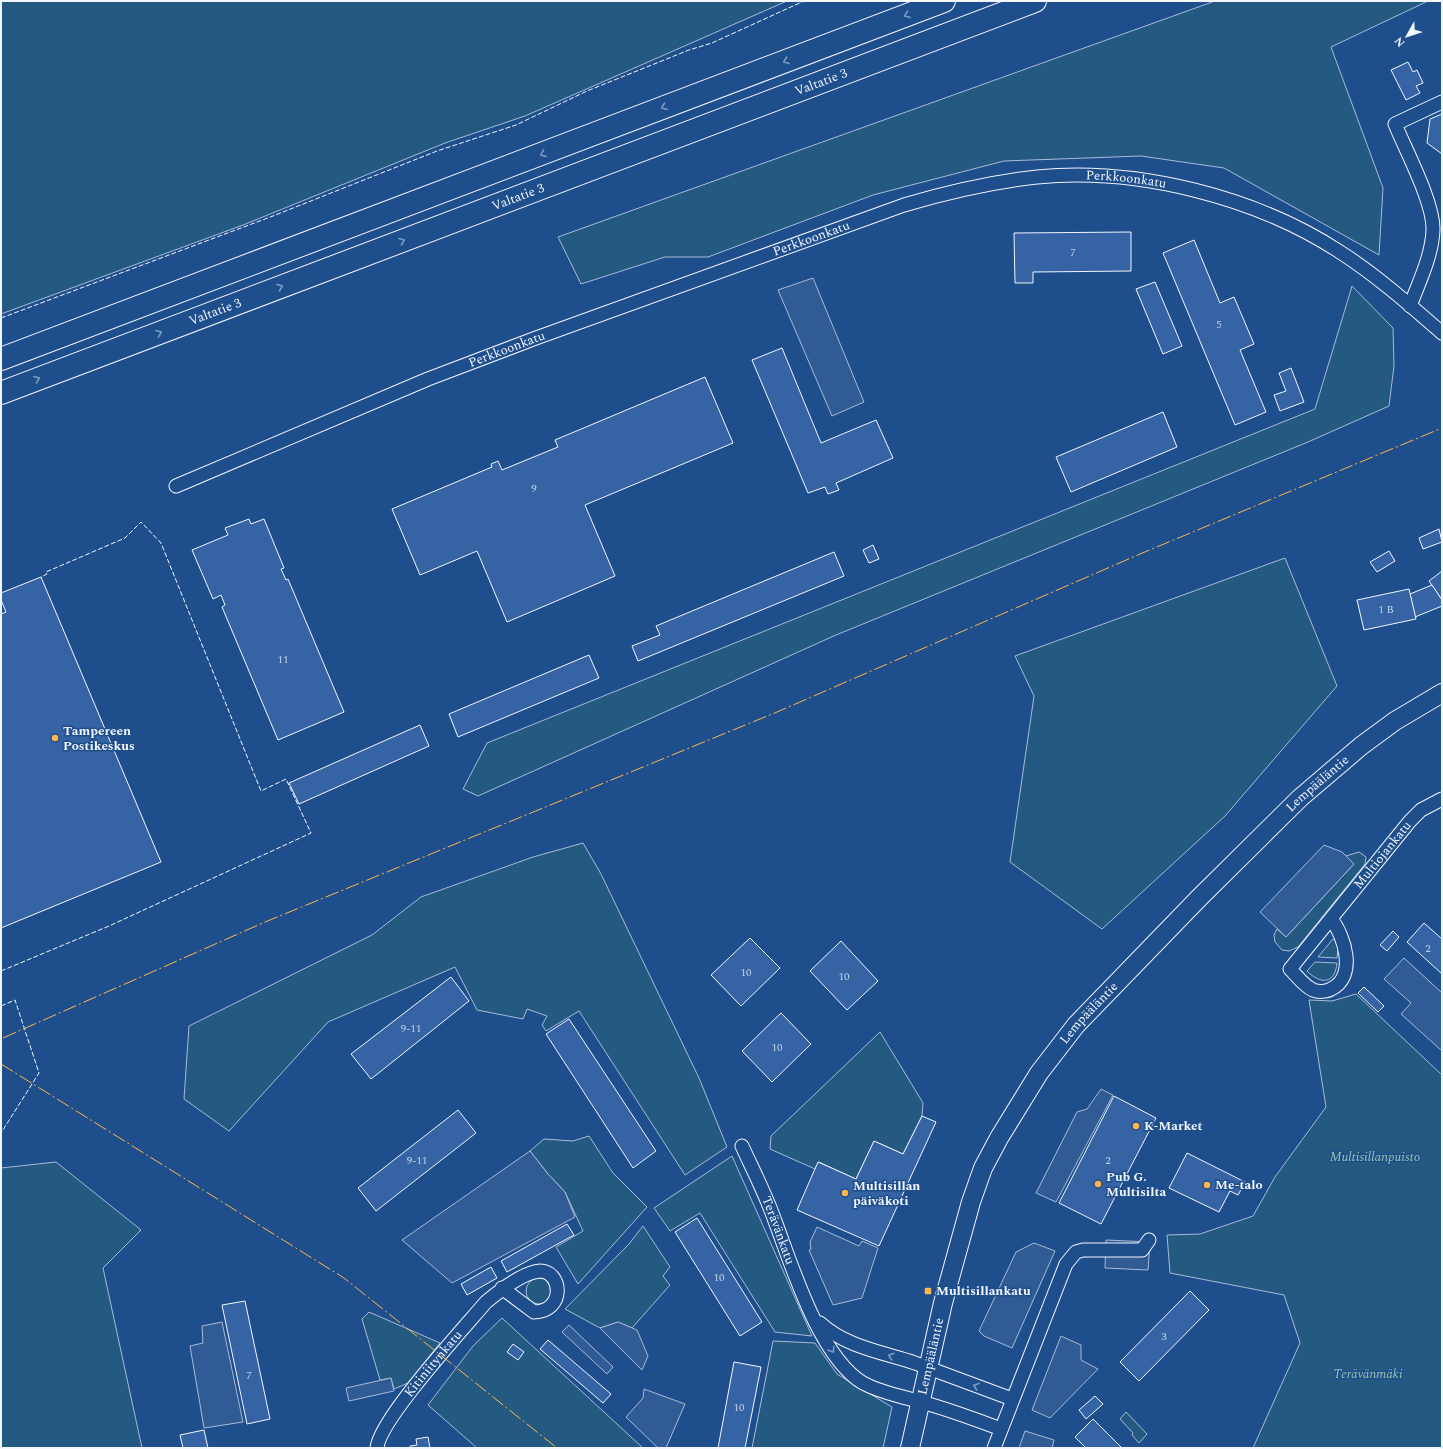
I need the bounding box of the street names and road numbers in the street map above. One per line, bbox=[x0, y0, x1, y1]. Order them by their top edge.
street label: Valtatie 3 bbox=[792, 63, 851, 101]
street label: Perkkoonkatu bbox=[1086, 165, 1168, 194]
street label: Valtatie 3 bbox=[489, 178, 548, 216]
street label: Perkkoonkatu bbox=[770, 215, 853, 262]
street label: Valtatie 3 bbox=[186, 293, 245, 331]
street label: Perkkoonkatu bbox=[465, 326, 548, 373]
street label: Lempääläntie bbox=[1281, 750, 1354, 817]
street label: Multiojankatu bbox=[1349, 816, 1416, 893]
street label: Lempääläntie bbox=[1055, 977, 1123, 1048]
street label: Terävänkatu bbox=[756, 1193, 800, 1267]
street label: Lempääläntie bbox=[912, 1316, 949, 1397]
street label: Kitiniitynkatu bbox=[399, 1326, 467, 1402]

